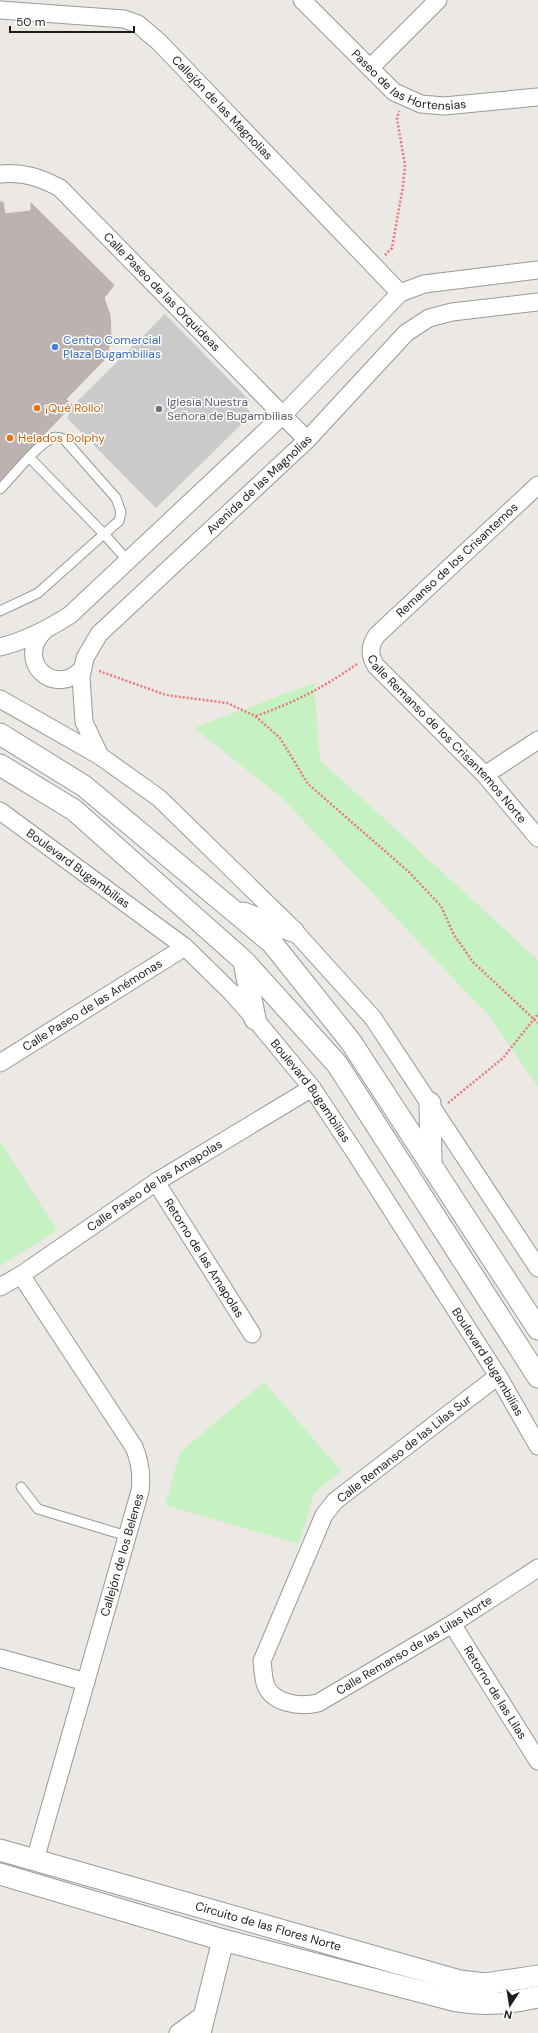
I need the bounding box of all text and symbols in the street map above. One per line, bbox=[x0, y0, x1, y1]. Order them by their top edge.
scale bar bbox=[10, 8, 134, 34]
text: 50 m bbox=[16, 14, 45, 30]
street label: Paseo de las Hortensias bbox=[348, 46, 467, 114]
street label: Callejón de las Magnolias bbox=[168, 52, 276, 163]
street label: Calle Paseo de las Orquideas bbox=[100, 229, 224, 355]
place label: Centro Comercial Plaza Bugambilias bbox=[63, 332, 161, 362]
marker: Centro Comercial Plaza Bugambilias bbox=[50, 342, 60, 352]
place label: Iglesia Nuestra Señora de Bugambilias bbox=[167, 394, 293, 424]
place label: ¡Qué Rollo! bbox=[45, 400, 104, 416]
marker: ¡Qué Rollo! bbox=[32, 403, 42, 413]
marker: Iglesia Nuestra Señora de Bugambilias bbox=[154, 404, 164, 414]
place label: Helados Dolphy bbox=[18, 430, 105, 446]
street label: Avenida de las Magnolias bbox=[203, 432, 316, 538]
marker: Helados Dolphy bbox=[5, 433, 15, 443]
street label: Remanso de los Crisantemos bbox=[393, 499, 521, 621]
street label: Calle Remanso de los Crisantemos Norte bbox=[364, 652, 530, 827]
street label: Boulevard Bugambilias bbox=[23, 825, 133, 912]
street label: Calle Paseo de las Anémonas bbox=[19, 955, 165, 1055]
street label: Boulevard Bugambilias bbox=[267, 1036, 354, 1145]
street label: Calle Paseo de las Amapolas bbox=[84, 1136, 225, 1235]
street label: Retorno de las Amapolas bbox=[160, 1196, 248, 1321]
street label: Boulevard Bugambilias bbox=[448, 1304, 527, 1419]
street label: Calle Remanso de las Lilas Sur bbox=[334, 1391, 475, 1507]
street label: Callejón de los Belenes bbox=[97, 1492, 147, 1618]
street label: Calle Remanso de las Lilas Norte bbox=[333, 1592, 495, 1699]
street label: Retorno de las Lilas bbox=[460, 1643, 530, 1742]
street label: Circuito de las Flores Norte bbox=[194, 1898, 343, 1955]
north arrow bbox=[490, 1985, 530, 2025]
text: N bbox=[503, 2007, 513, 2022]

